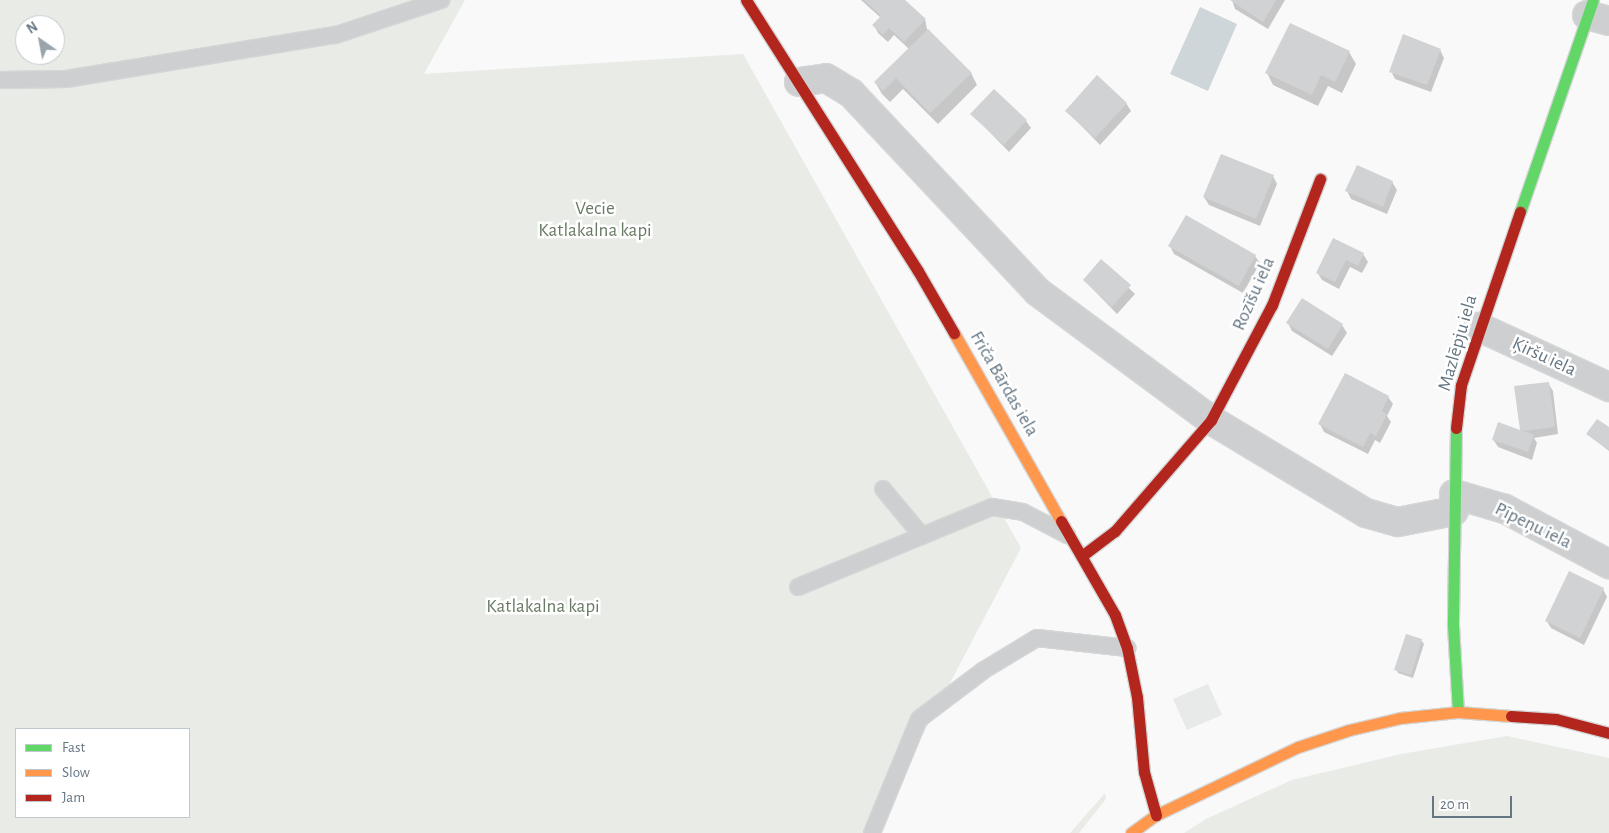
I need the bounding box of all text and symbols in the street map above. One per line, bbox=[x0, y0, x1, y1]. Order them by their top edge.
north arrow bbox=[15, 15, 65, 65]
text: N bbox=[24, 20, 40, 37]
park label: Vecie Katlakalna kapi bbox=[538, 198, 652, 242]
street label: Rozīšu iela bbox=[1228, 254, 1280, 334]
street label: Mazlēpju iela bbox=[1433, 292, 1483, 394]
street label: Friča Bārdas iela bbox=[965, 327, 1043, 441]
street label: Ķiršu iela bbox=[1508, 332, 1580, 382]
street label: Pīpeņu iela bbox=[1491, 498, 1575, 554]
park label: Katlakalna kapi bbox=[486, 596, 600, 618]
legend bbox=[15, 728, 190, 818]
text: Fast bbox=[62, 740, 85, 755]
text: Slow bbox=[62, 765, 90, 780]
scale bar bbox=[1434, 786, 1514, 818]
text: Jam bbox=[62, 790, 85, 805]
text: 20 m bbox=[1440, 797, 1469, 812]

